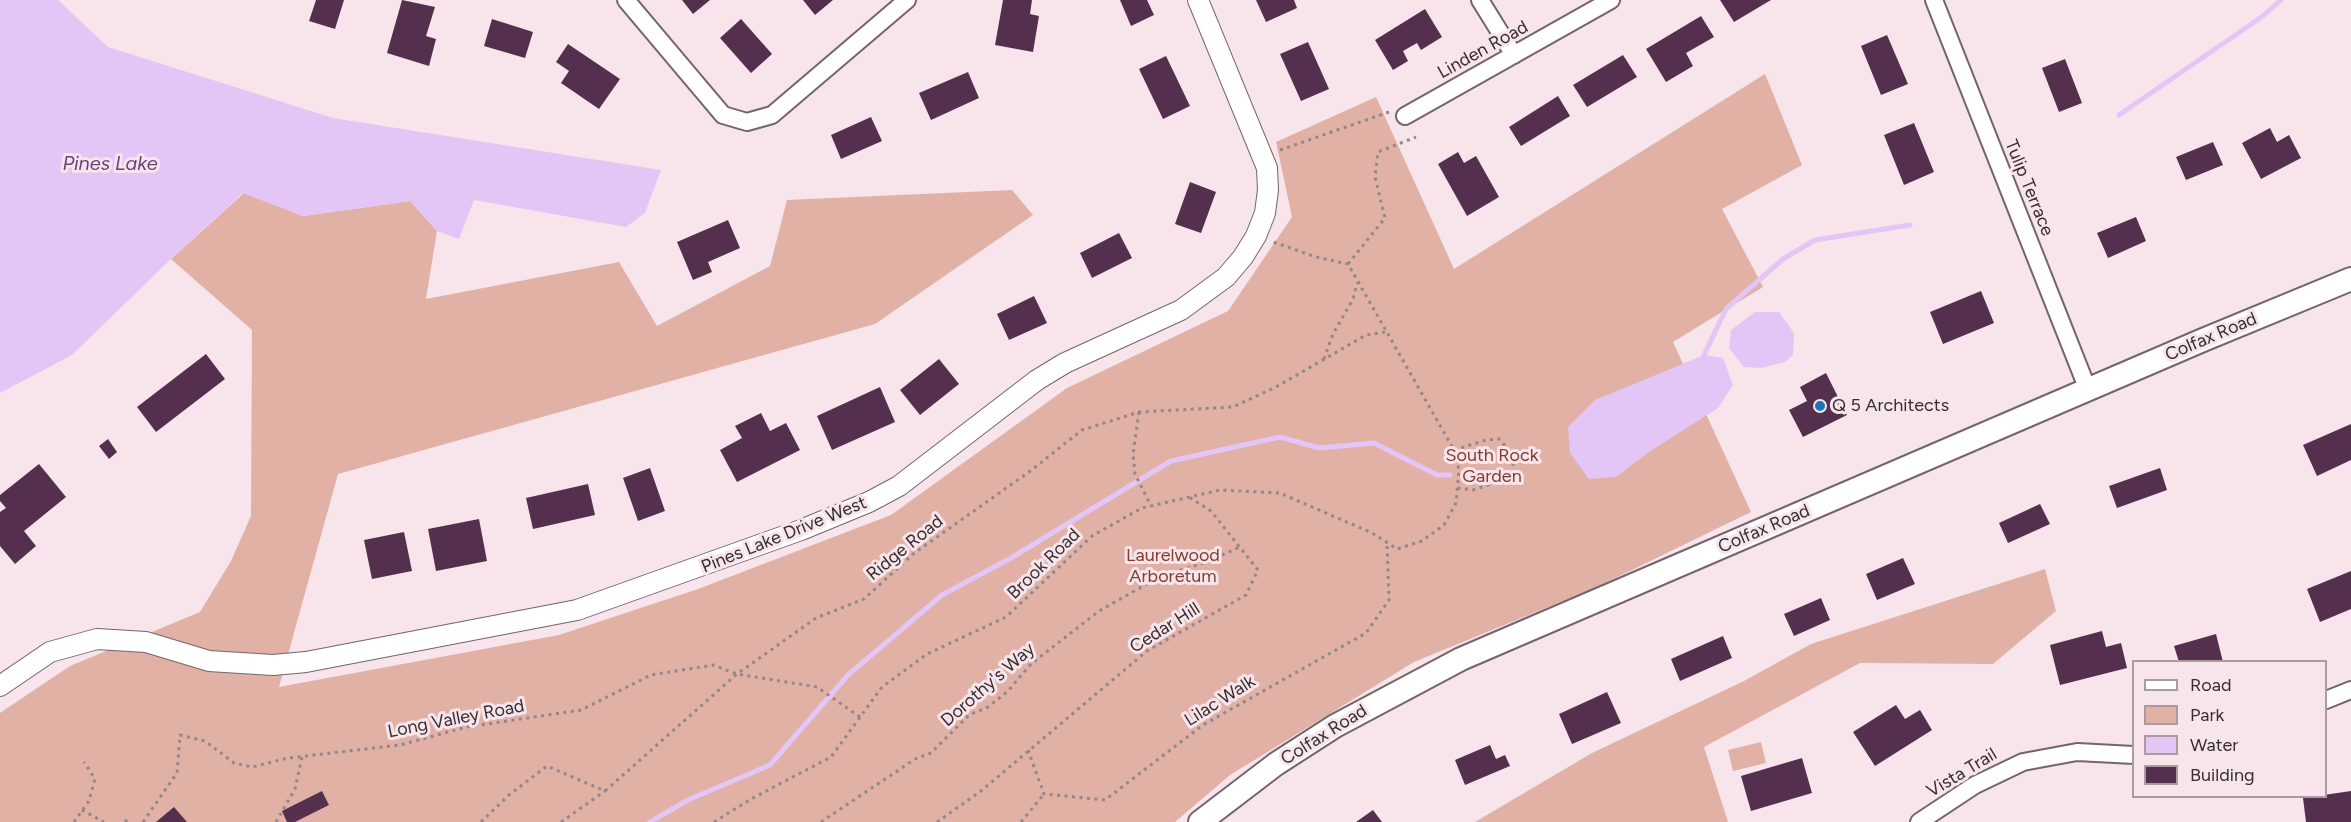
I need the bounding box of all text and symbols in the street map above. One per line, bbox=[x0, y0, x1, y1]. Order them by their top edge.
street label: Linden Road bbox=[1434, 16, 1532, 84]
street label: Tulip Terrace bbox=[2000, 137, 2058, 239]
water label: Pines Lake bbox=[62, 152, 158, 176]
street label: Colfax Road bbox=[2162, 308, 2260, 366]
place label: Q 5 Architects bbox=[1832, 395, 1949, 417]
marker: Q 5 Architects bbox=[1813, 399, 1827, 413]
park label: South Rock Garden bbox=[1445, 445, 1539, 488]
street label: Pines Lake Drive West bbox=[698, 492, 870, 578]
street label: Colfax Road bbox=[1715, 500, 1813, 558]
street label: Ridge Road bbox=[862, 511, 948, 585]
street label: Brook Road bbox=[1003, 524, 1085, 604]
park label: Laurelwood Arboretum bbox=[1126, 545, 1220, 588]
street label: Cedar Hill bbox=[1126, 598, 1204, 658]
street label: Dorothy's Way bbox=[937, 638, 1039, 732]
legend bbox=[2132, 660, 2327, 798]
street label: Lilac Walk bbox=[1181, 671, 1259, 731]
text: Road bbox=[2190, 674, 2231, 696]
street label: Long Valley Road bbox=[386, 695, 526, 743]
street label: Colfax Road bbox=[1277, 700, 1371, 770]
text: Park bbox=[2190, 704, 2224, 726]
text: Water bbox=[2190, 734, 2238, 756]
street label: Vista Trail bbox=[1923, 744, 2001, 802]
text: Building bbox=[2190, 764, 2255, 786]

